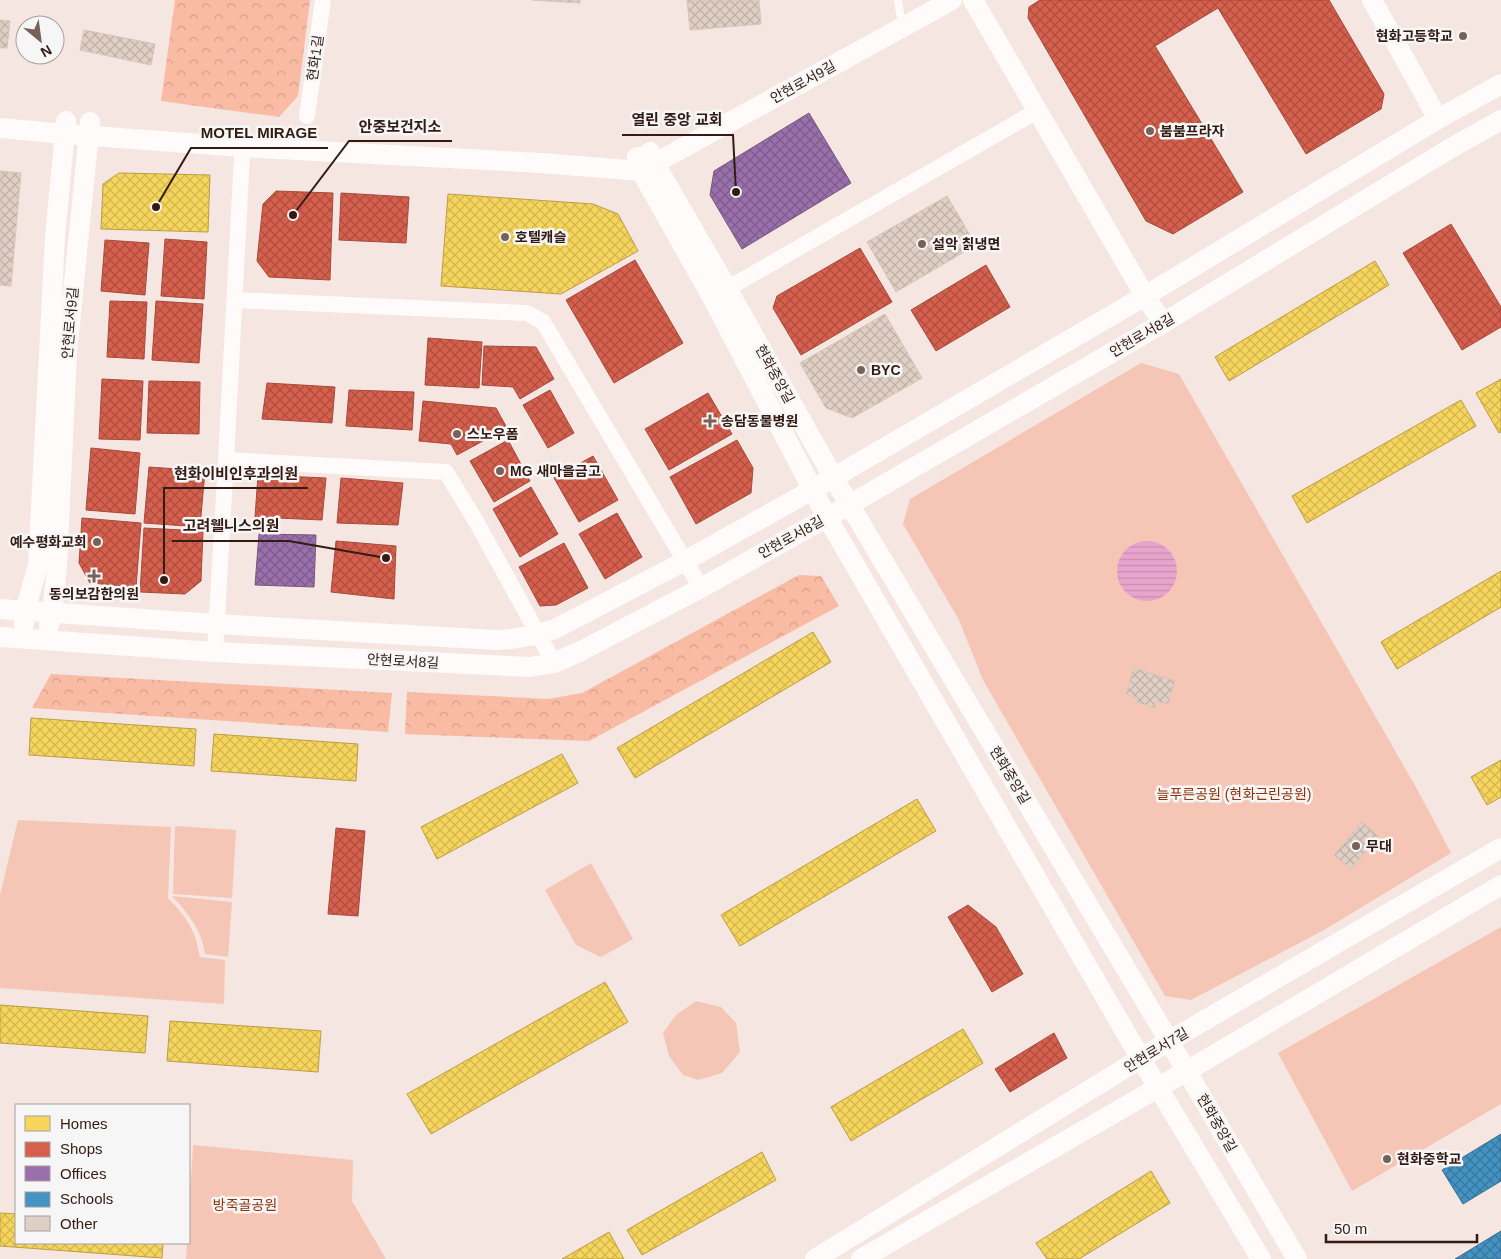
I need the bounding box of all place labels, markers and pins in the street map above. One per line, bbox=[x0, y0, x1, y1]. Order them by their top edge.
place label: 현화고등학교 bbox=[1376, 28, 1453, 44]
marker: 현화고등학교 bbox=[1457, 30, 1469, 42]
callout: 열린 중앙 교회 bbox=[622, 105, 733, 135]
callout: 안중보건지소 bbox=[349, 111, 452, 141]
callout: MOTEL MIRAGE bbox=[191, 118, 328, 148]
place label: 붐붐프라자 bbox=[1160, 123, 1225, 139]
marker: 붐붐프라자 bbox=[1144, 125, 1156, 137]
place label: 호텔캐슬 bbox=[515, 229, 567, 245]
marker: 호텔캐슬 bbox=[499, 231, 511, 243]
place label: 설악 칡냉면 bbox=[932, 236, 1000, 252]
marker: 설악 칡냉면 bbox=[916, 238, 928, 250]
place label: BYC bbox=[871, 362, 901, 378]
marker: BYC bbox=[855, 364, 867, 376]
place label: 송담동물병원 bbox=[721, 413, 798, 429]
marker: 송담동물병원 bbox=[703, 414, 717, 428]
place label: 스노우폼 bbox=[467, 426, 519, 442]
marker: 스노우폼 bbox=[451, 428, 463, 440]
callout: 현화이비인후과의원 bbox=[164, 458, 308, 488]
place label: MG 새마을금고 bbox=[510, 463, 601, 479]
marker: MG 새마을금고 bbox=[494, 465, 506, 477]
callout: 고려웰니스의원 bbox=[172, 511, 289, 541]
place label: 예수평화교회 bbox=[10, 534, 87, 550]
marker: 예수평화교회 bbox=[91, 536, 103, 548]
marker: 동의보감한의원 bbox=[87, 569, 101, 583]
place label: 동의보감한의원 bbox=[49, 586, 139, 602]
place label: 무대 bbox=[1366, 838, 1392, 854]
marker: 무대 bbox=[1350, 840, 1362, 852]
place label: 현화중학교 bbox=[1397, 1151, 1462, 1167]
marker: 현화중학교 bbox=[1381, 1153, 1393, 1165]

